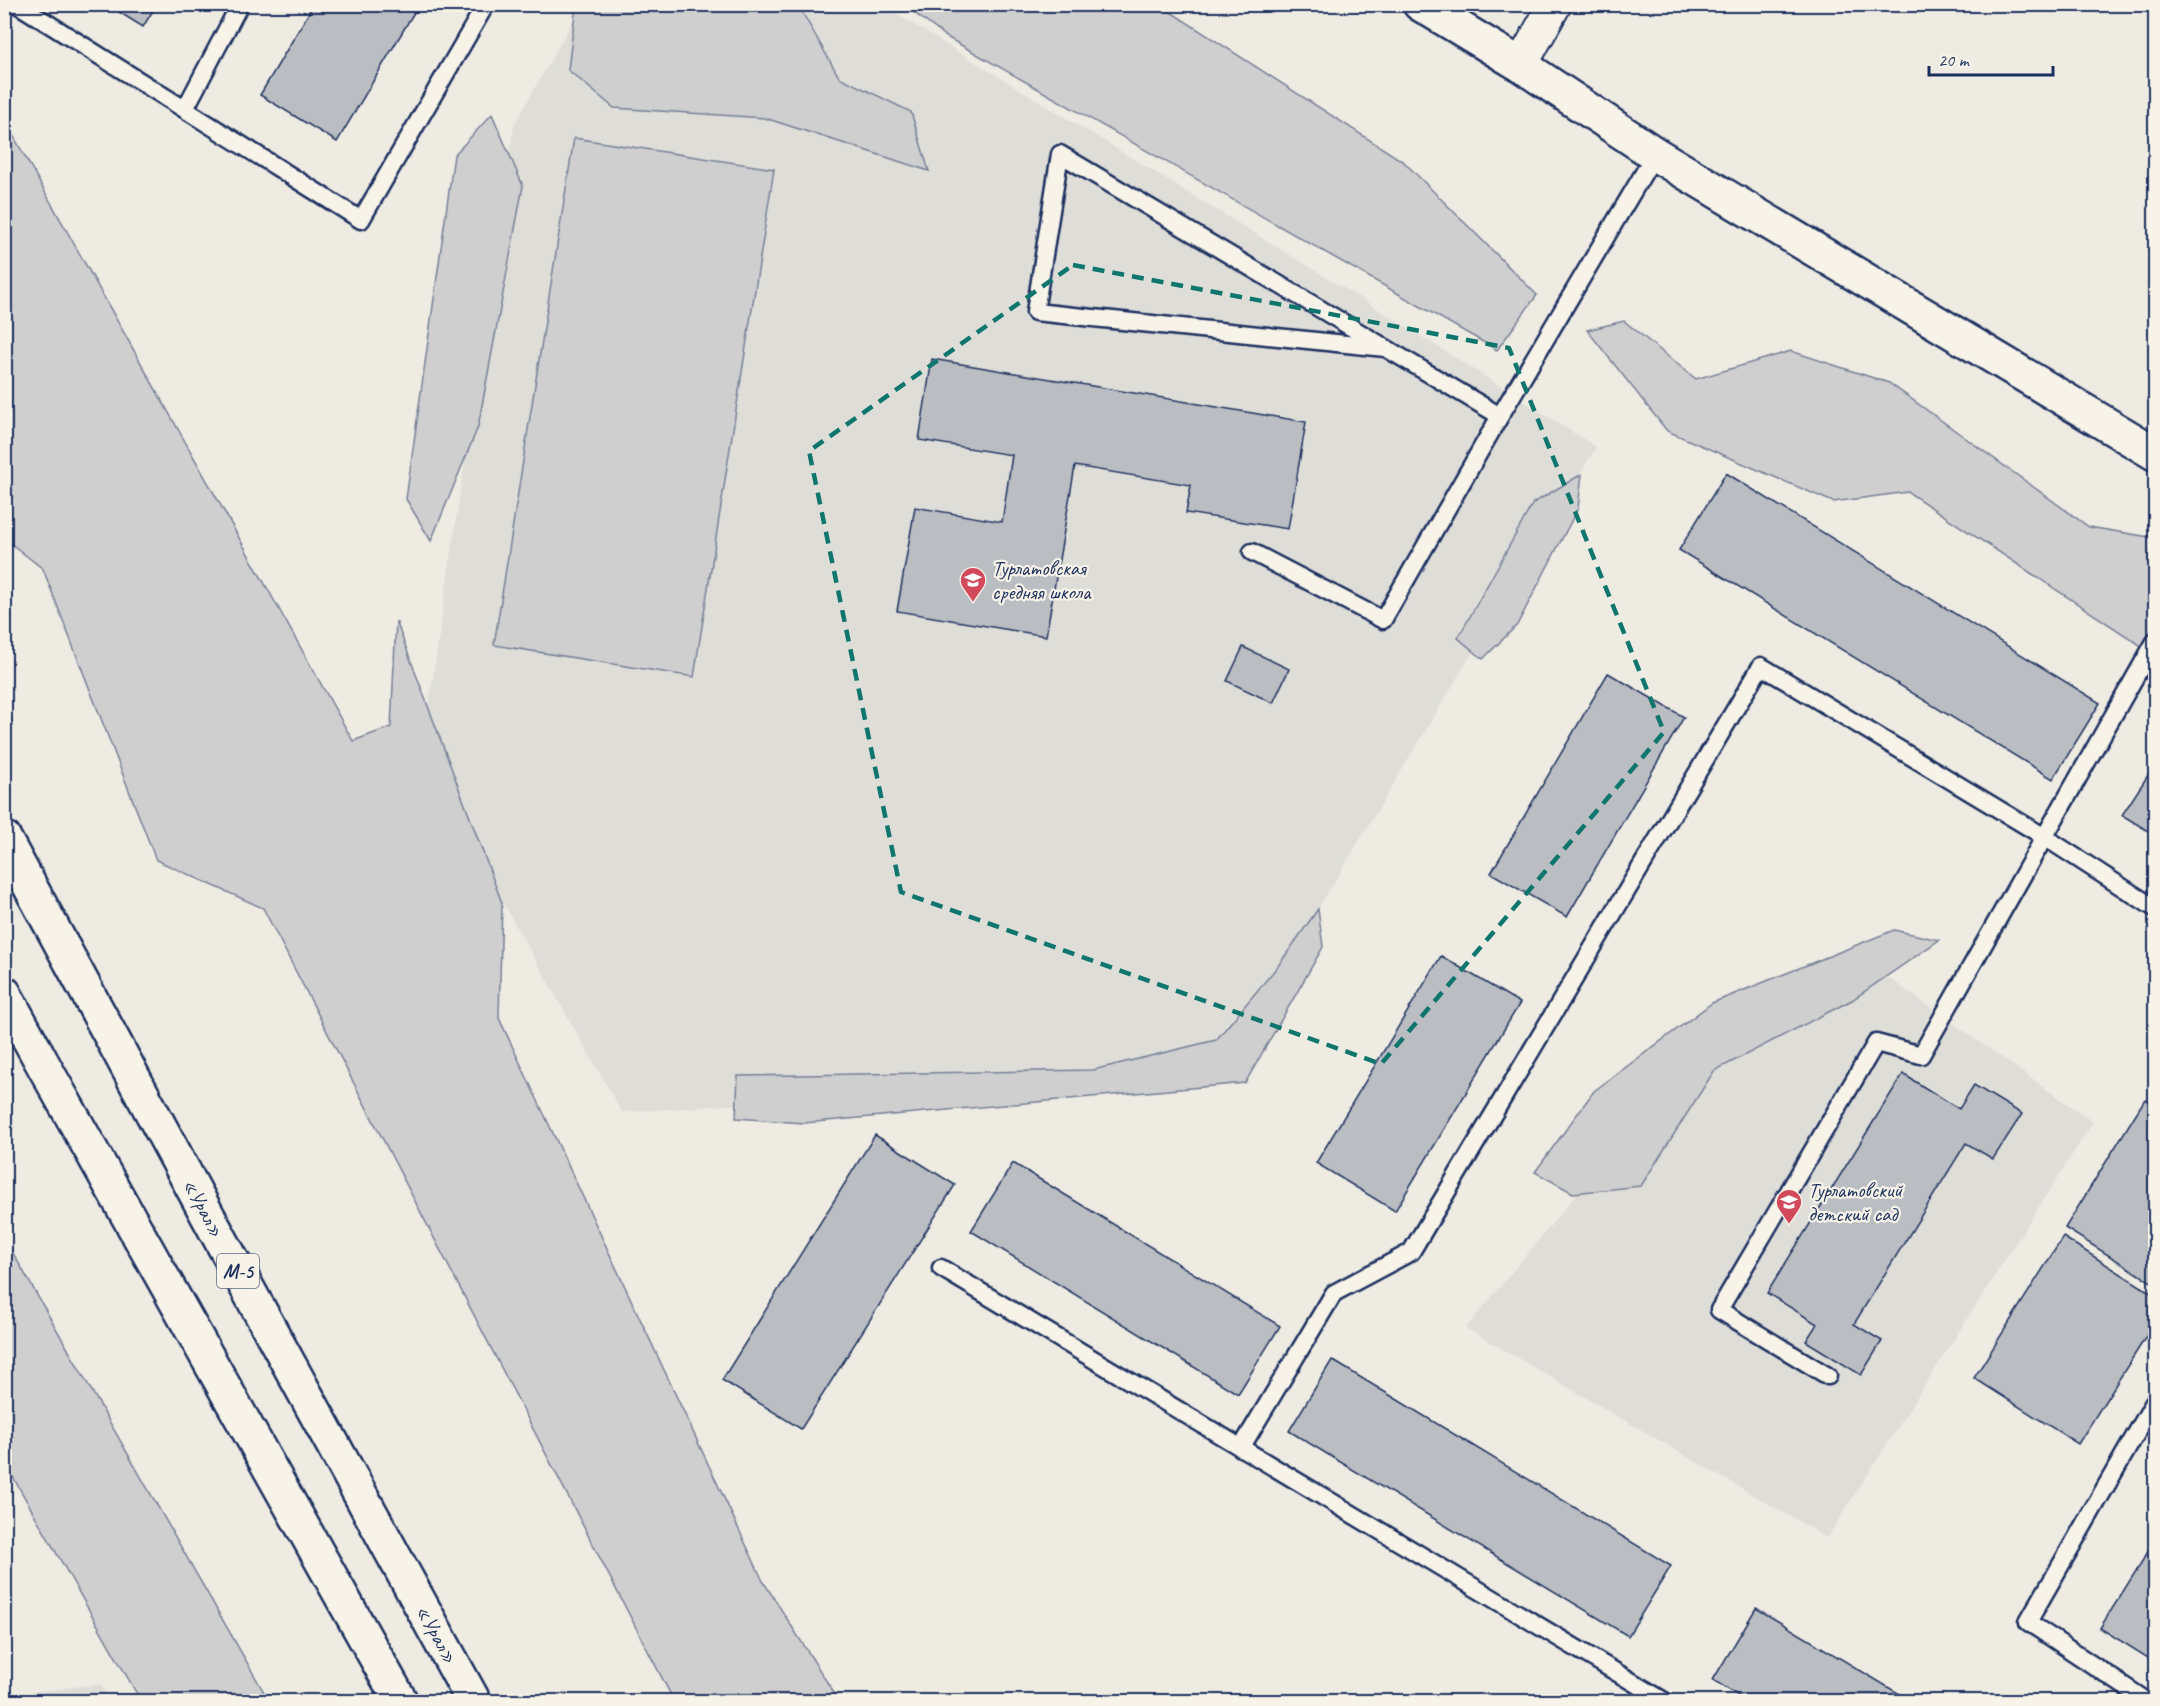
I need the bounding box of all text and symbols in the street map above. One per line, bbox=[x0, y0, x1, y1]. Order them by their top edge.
scale bar bbox=[1929, 39, 2054, 77]
text: 20 m bbox=[1938, 49, 1971, 71]
place label: Турлатовская средняя школа bbox=[992, 555, 1092, 605]
school or university icon: Турлатовская средняя школа bbox=[958, 565, 988, 603]
street label: «Урал» bbox=[177, 1174, 230, 1241]
place label: Турлатовский детский сад bbox=[1808, 1177, 1904, 1227]
school or university icon: Турлатовский детский сад bbox=[1774, 1187, 1804, 1225]
road number: М-5 bbox=[217, 1254, 259, 1288]
street label: «Урал» bbox=[410, 1600, 463, 1668]

